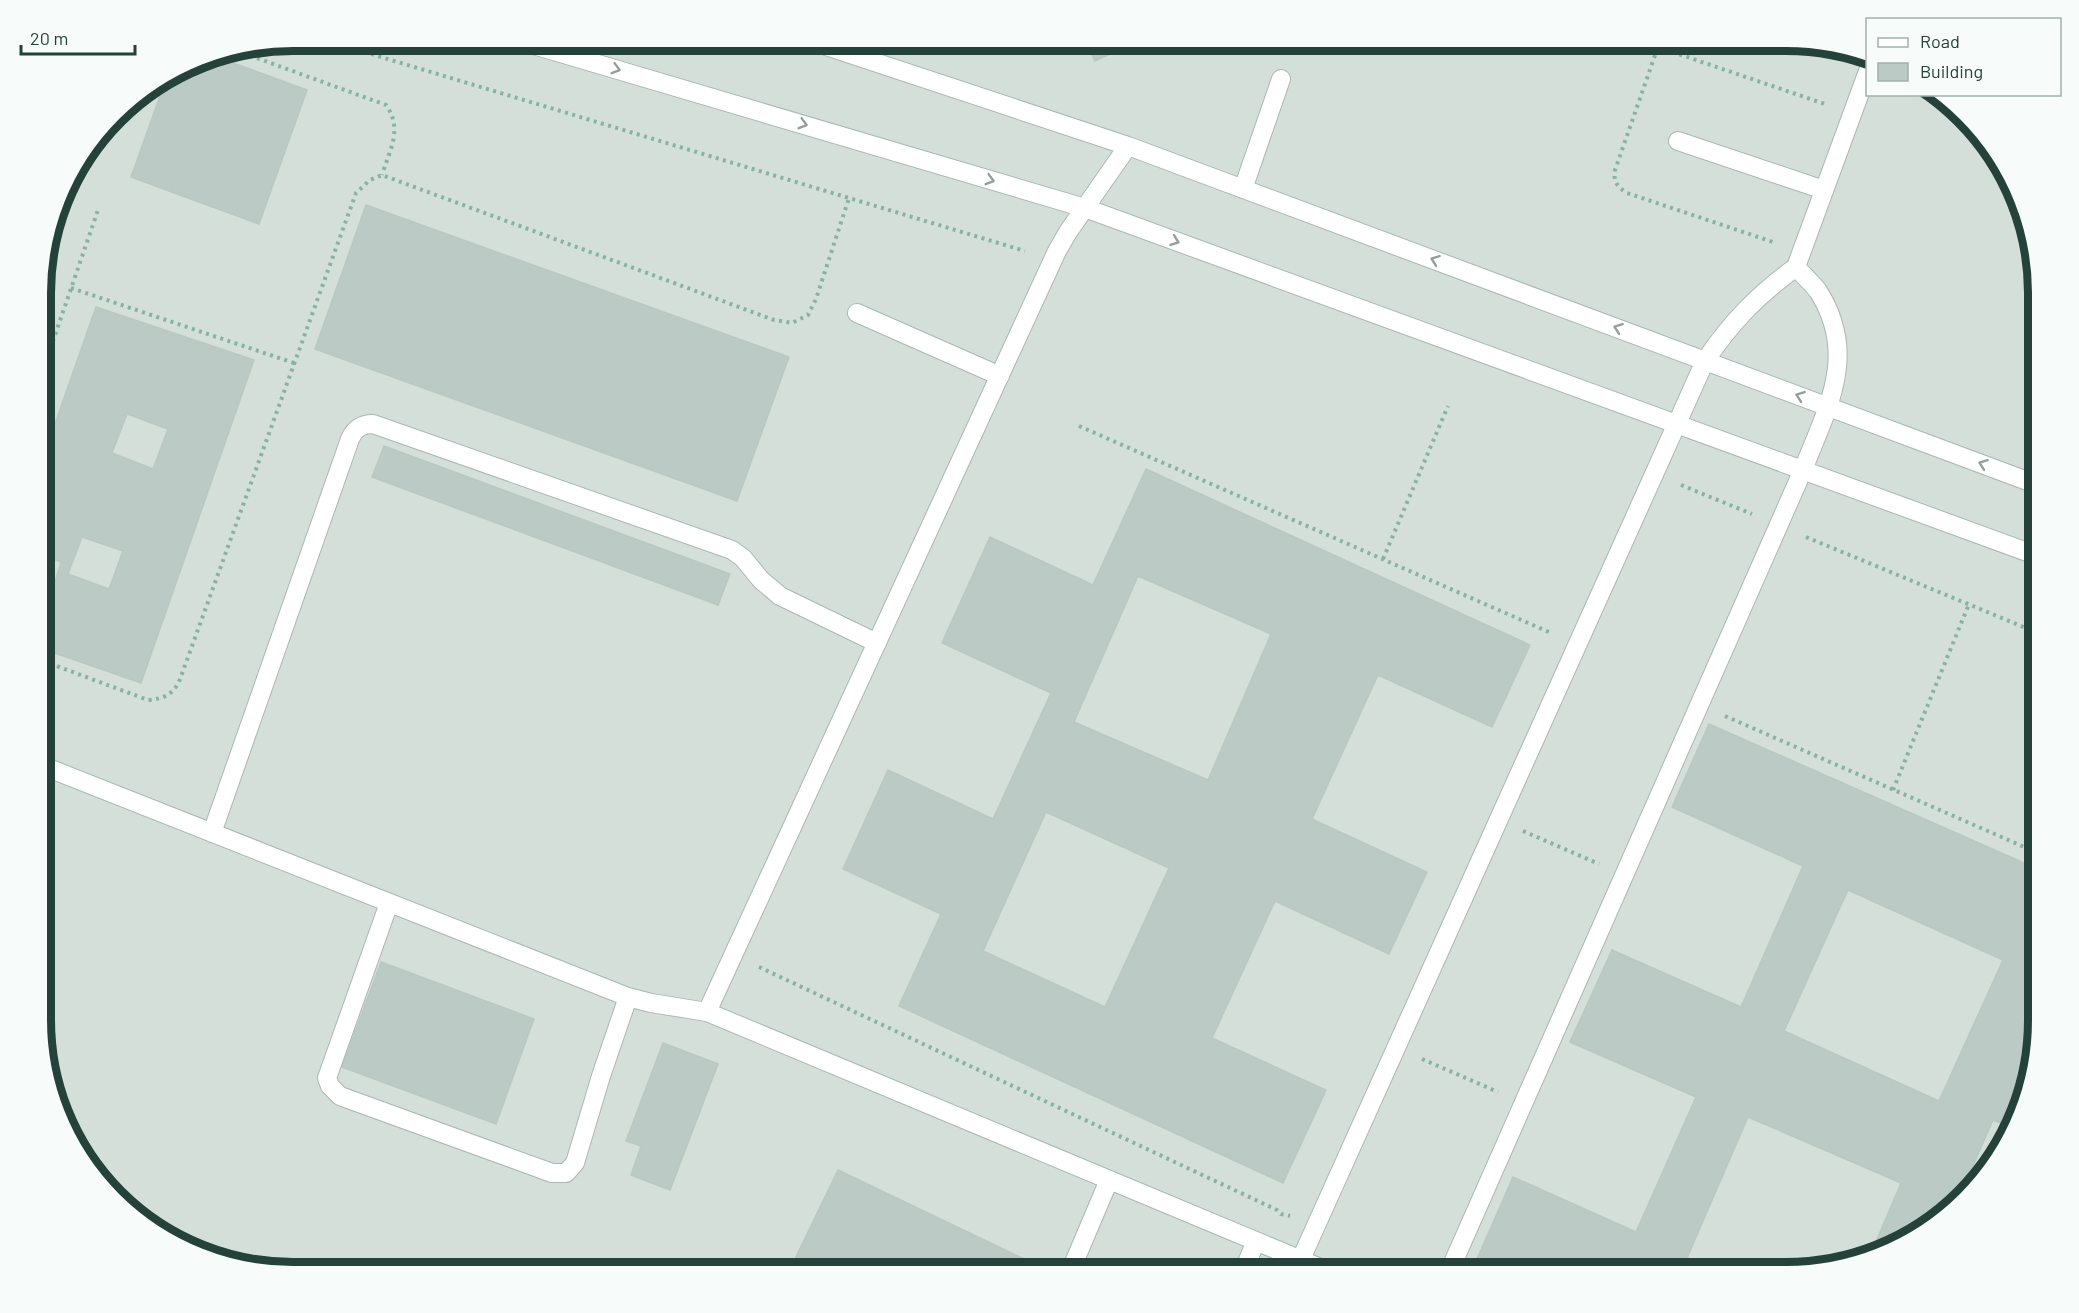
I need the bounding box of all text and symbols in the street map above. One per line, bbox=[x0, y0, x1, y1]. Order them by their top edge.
scale bar bbox=[21, 18, 135, 56]
legend bbox=[1866, 18, 2061, 96]
text: 20 m bbox=[30, 27, 68, 49]
text: Road bbox=[1920, 30, 1960, 52]
text: Building bbox=[1920, 60, 1983, 82]
one-way arrow bbox=[610, 62, 621, 74]
one-way arrow bbox=[797, 117, 808, 129]
one-way arrow bbox=[984, 173, 995, 185]
one-way arrow bbox=[1170, 233, 1180, 246]
one-way arrow bbox=[1430, 255, 1441, 268]
one-way arrow bbox=[1613, 323, 1623, 336]
one-way arrow bbox=[1796, 391, 1806, 404]
one-way arrow bbox=[1978, 459, 1989, 472]

